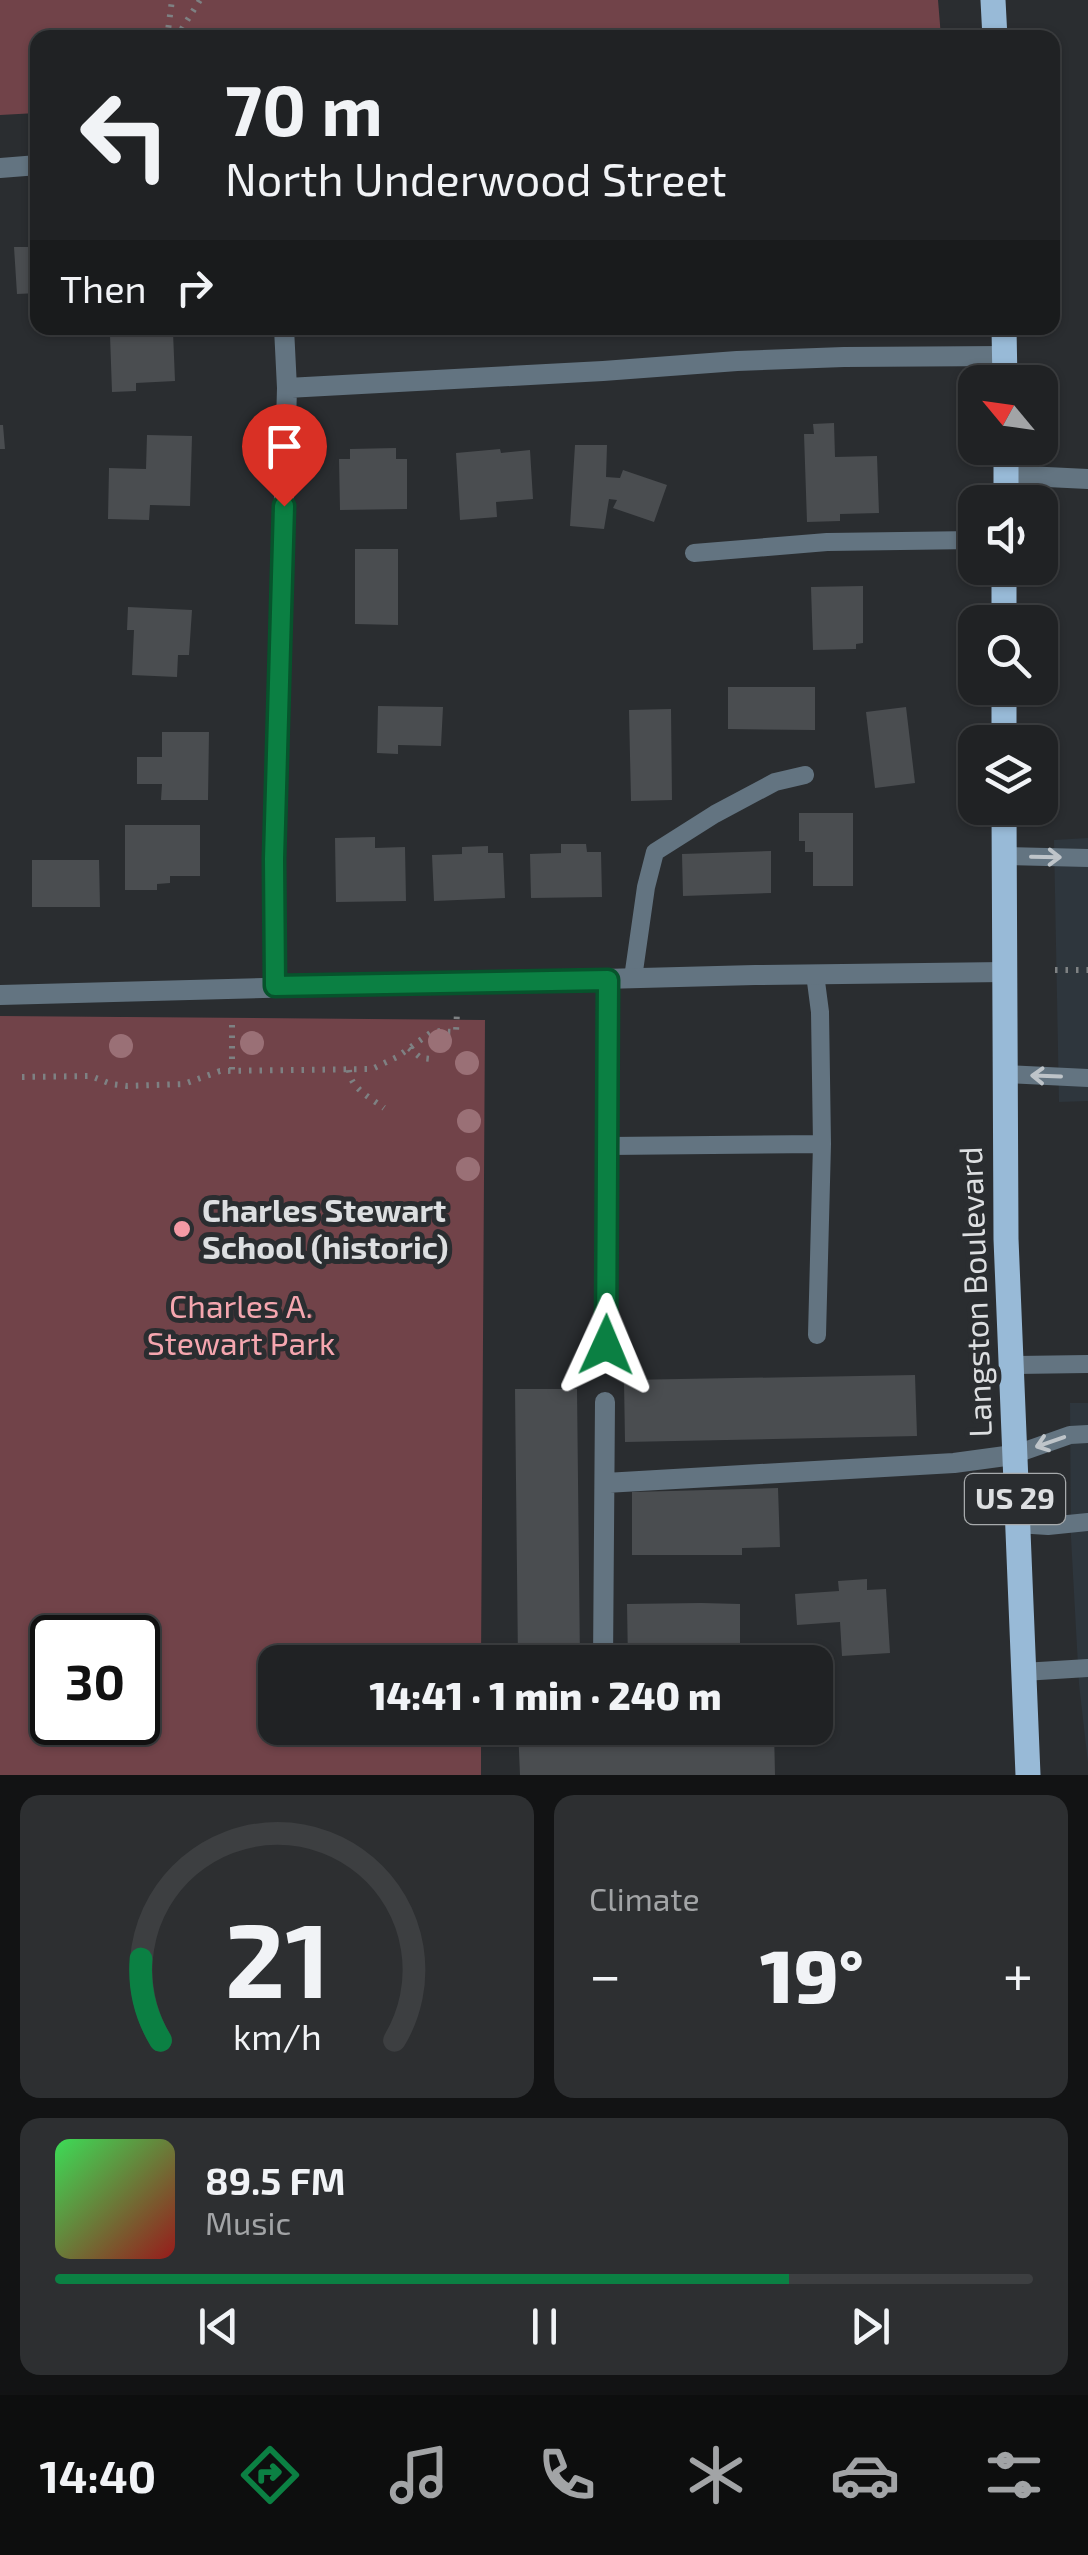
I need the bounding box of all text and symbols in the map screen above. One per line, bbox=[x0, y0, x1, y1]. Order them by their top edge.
text: 70 m bbox=[225, 66, 383, 150]
icon: left bbox=[60, 70, 190, 200]
text: North Underwood Street bbox=[225, 151, 727, 205]
icon: right bbox=[167, 260, 222, 315]
text: Then bbox=[60, 265, 147, 311]
north arrow bbox=[958, 365, 1058, 465]
map controls bbox=[958, 365, 1058, 825]
pin bbox=[242, 404, 327, 507]
icon: arrive bbox=[257, 419, 312, 474]
button: sound bbox=[958, 485, 1058, 585]
button: search bbox=[958, 605, 1058, 705]
button: layers bbox=[958, 725, 1058, 825]
one-way arrow bbox=[1029, 848, 1061, 867]
one-way arrow bbox=[1030, 1066, 1062, 1085]
street label: Langston Boulevard bbox=[950, 1146, 998, 1438]
place label: Charles Stewart School (historic) bbox=[202, 1190, 449, 1265]
marker: Charles Stewart School (historic) bbox=[171, 1218, 193, 1240]
park label: Charles A. Stewart Park bbox=[147, 1286, 335, 1361]
position arrow bbox=[554, 1293, 658, 1397]
one-way arrow bbox=[1035, 1435, 1067, 1453]
road number: US 29 bbox=[965, 1474, 1065, 1524]
speed limit sign: 30 bbox=[30, 1615, 160, 1745]
text: 14:41 · 1 min · 240 m bbox=[369, 1672, 722, 1718]
text: Climate bbox=[589, 1879, 700, 1917]
text: 21 bbox=[224, 1894, 330, 2019]
text: 19° bbox=[760, 1928, 864, 2018]
text: − bbox=[589, 1940, 621, 2006]
text: + bbox=[1003, 1940, 1033, 2006]
text: km/h bbox=[233, 2014, 321, 2057]
text: 89.5 FM bbox=[205, 2157, 346, 2203]
text: Music bbox=[205, 2203, 291, 2241]
icon: previous bbox=[191, 2299, 246, 2354]
icon: pause bbox=[517, 2299, 572, 2354]
icon: next bbox=[843, 2299, 898, 2354]
icon: directions bbox=[235, 2440, 305, 2510]
icon: music bbox=[384, 2440, 454, 2510]
icon: phone bbox=[532, 2440, 602, 2510]
icon: climate bbox=[681, 2440, 751, 2510]
icon: car bbox=[830, 2440, 900, 2510]
icon: filters bbox=[979, 2440, 1049, 2510]
text: 14:40 bbox=[39, 2448, 156, 2502]

